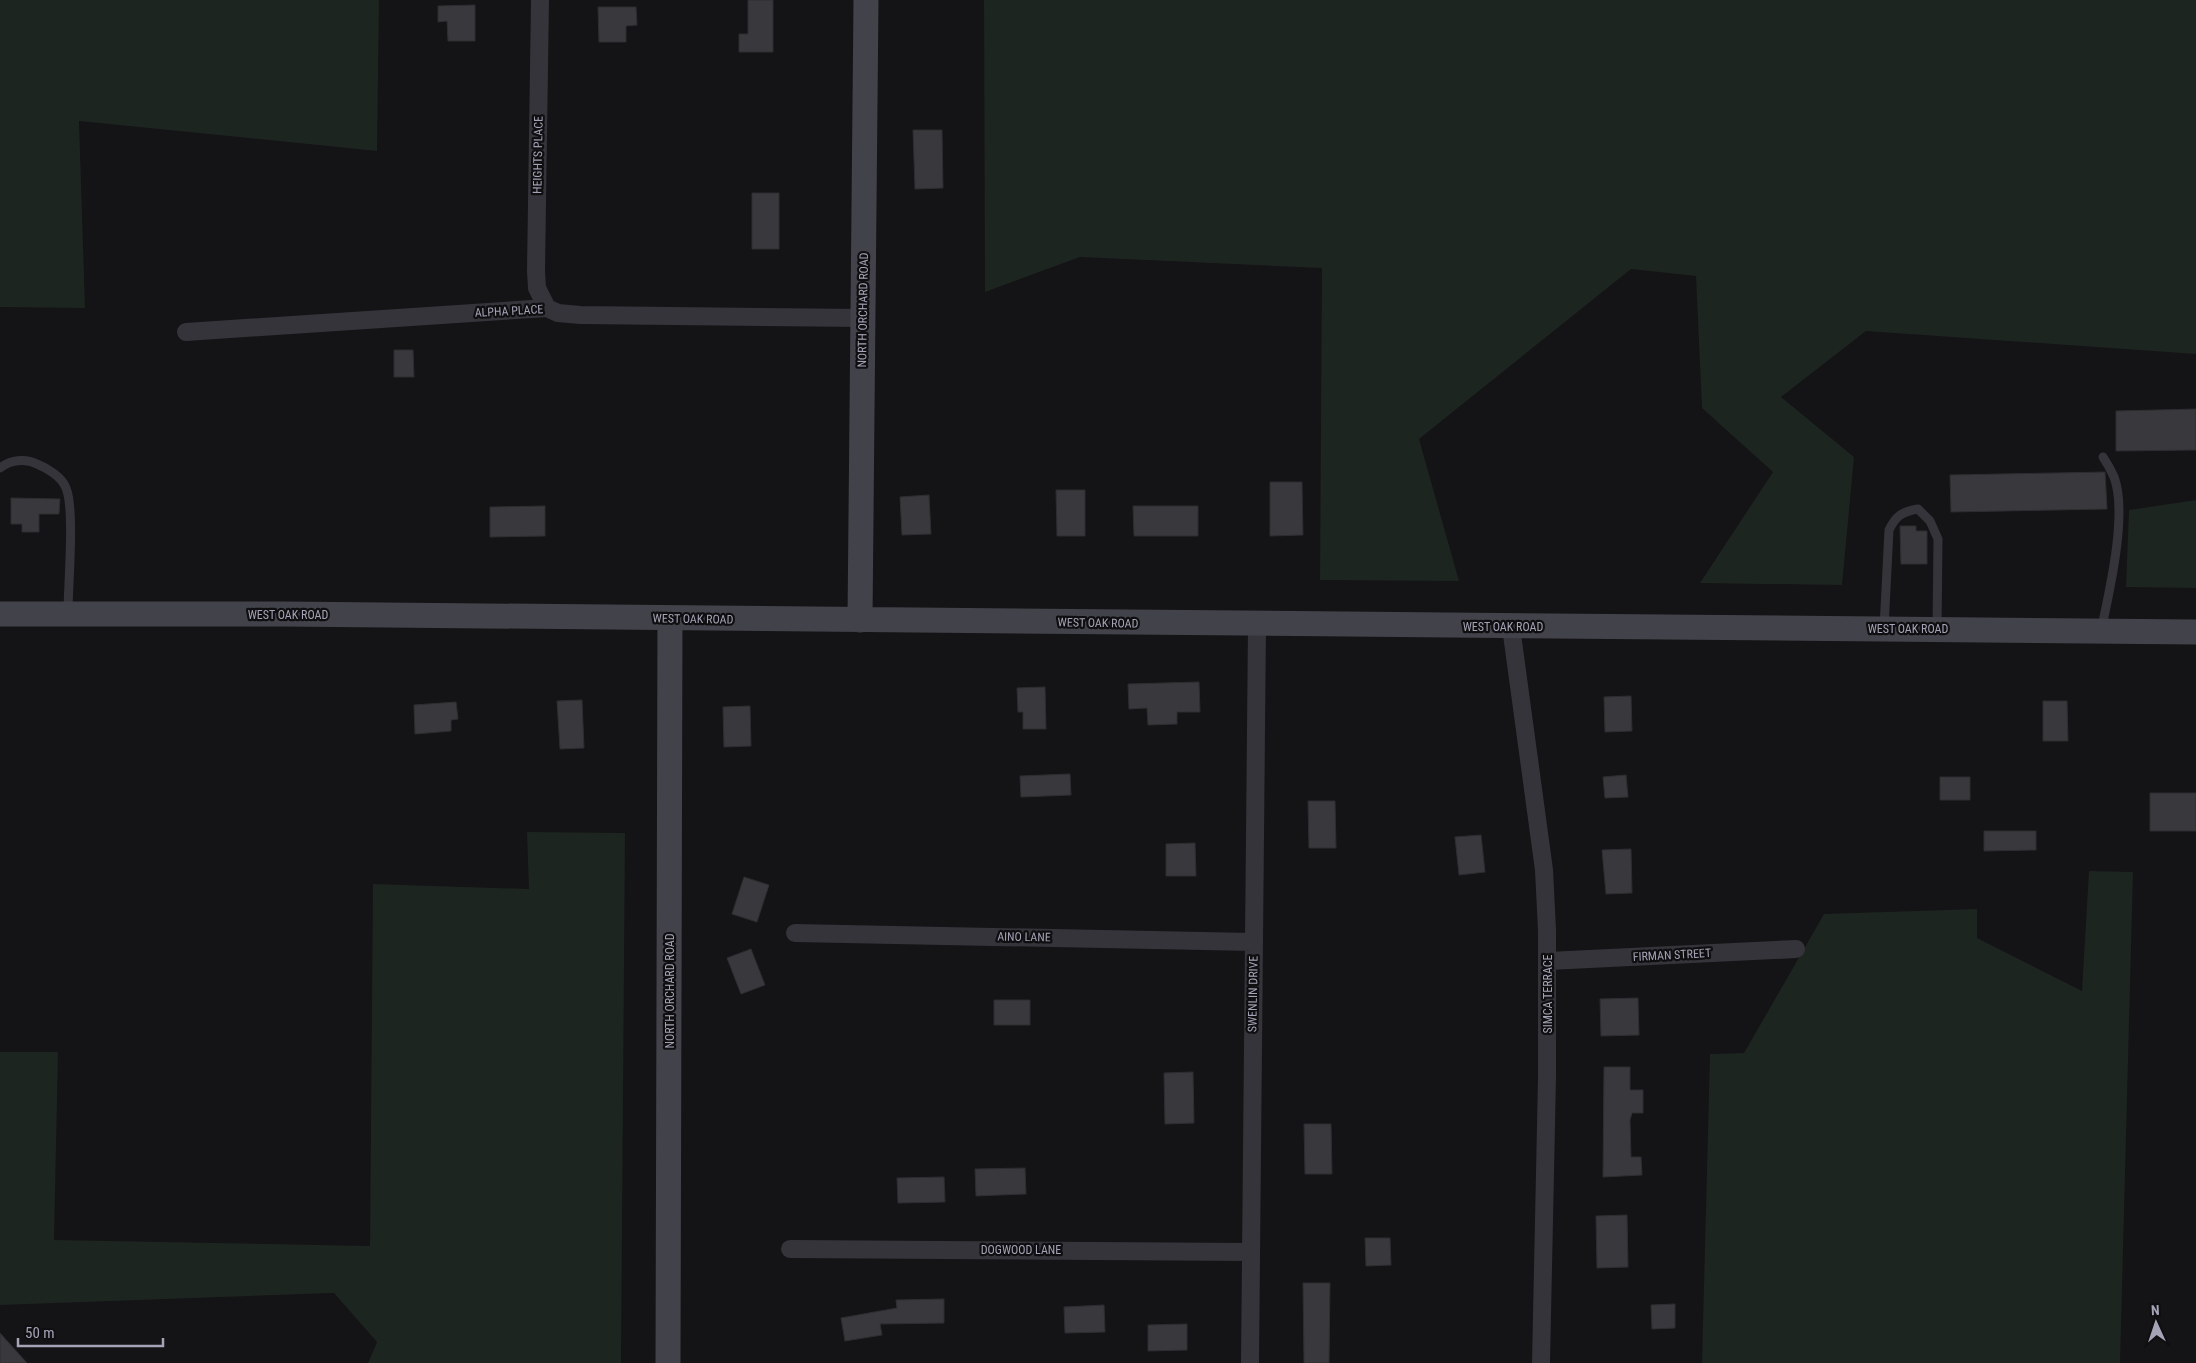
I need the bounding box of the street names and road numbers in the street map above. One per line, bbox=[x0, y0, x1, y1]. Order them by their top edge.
street label: HEIGHTS PLACE bbox=[530, 116, 546, 194]
street label: NORTH ORCHARD ROAD bbox=[855, 252, 871, 368]
street label: ALPHA PLACE bbox=[474, 302, 544, 320]
street label: WEST OAK ROAD bbox=[248, 608, 328, 622]
street label: WEST OAK ROAD bbox=[653, 611, 734, 627]
street label: WEST OAK ROAD bbox=[1058, 615, 1139, 631]
street label: WEST OAK ROAD bbox=[1463, 620, 1543, 634]
street label: WEST OAK ROAD bbox=[1868, 622, 1948, 636]
street label: AINO LANE bbox=[997, 930, 1051, 944]
street label: NORTH ORCHARD ROAD bbox=[663, 933, 677, 1049]
street label: FIRMAN STREET bbox=[1632, 946, 1712, 964]
street label: SIMCA TERRACE bbox=[1541, 954, 1555, 1034]
street label: SWENLIN DRIVE bbox=[1245, 956, 1261, 1032]
street label: DOGWOOD LANE bbox=[981, 1243, 1061, 1257]

